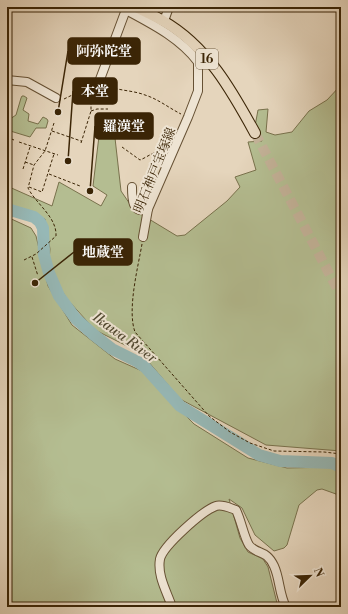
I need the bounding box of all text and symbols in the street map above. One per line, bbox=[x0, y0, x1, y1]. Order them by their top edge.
callout: 阿弥陀堂 bbox=[68, 38, 140, 64]
text: 阿弥陀堂 bbox=[76, 43, 132, 61]
road number: 16 bbox=[196, 49, 218, 69]
callout: 本堂 bbox=[73, 78, 117, 104]
text: 本堂 bbox=[81, 83, 109, 101]
callout: 羅漢堂 bbox=[95, 113, 153, 139]
text: 羅漢堂 bbox=[103, 118, 145, 136]
street label: 明石神戸宝塚線 bbox=[130, 125, 179, 216]
callout: 地蔵堂 bbox=[74, 239, 132, 265]
text: 地蔵堂 bbox=[82, 244, 124, 262]
water label: Ikawa River bbox=[88, 308, 161, 368]
north arrow bbox=[290, 556, 330, 596]
text: N bbox=[310, 566, 327, 579]

